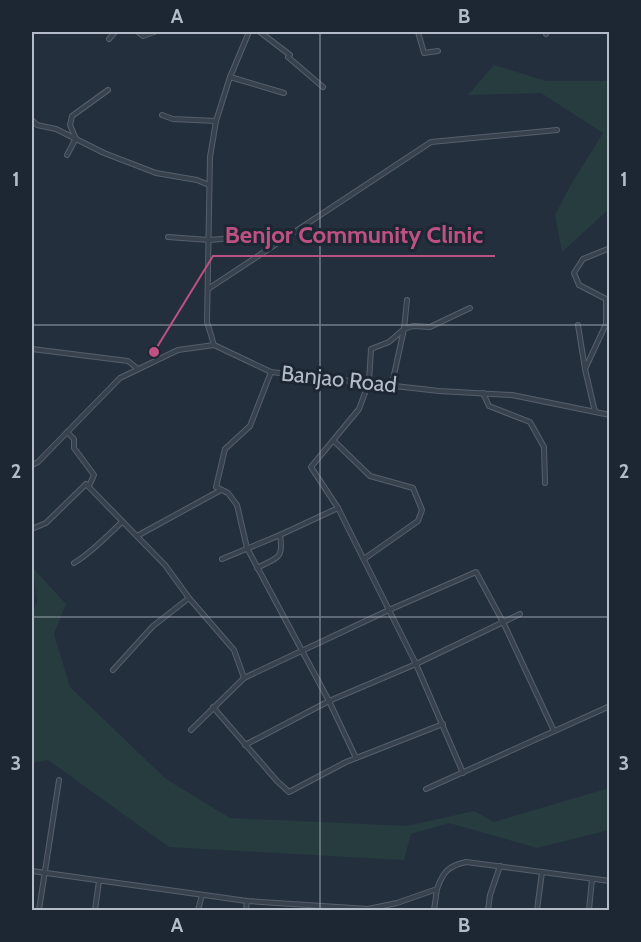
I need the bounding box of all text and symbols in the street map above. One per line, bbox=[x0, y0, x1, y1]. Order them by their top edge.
text: A bbox=[171, 4, 184, 28]
text: B bbox=[458, 4, 470, 28]
text: 1 bbox=[12, 167, 20, 191]
text: 1 bbox=[620, 167, 628, 191]
callout: Benjor Community Clinic bbox=[213, 214, 495, 256]
text: Benjor Community Clinic bbox=[225, 220, 483, 249]
street label: Banjao Road bbox=[280, 360, 398, 398]
text: 2 bbox=[11, 459, 21, 483]
text: 2 bbox=[619, 459, 629, 483]
text: 3 bbox=[11, 751, 21, 775]
text: 3 bbox=[619, 751, 629, 775]
text: A bbox=[171, 913, 184, 937]
text: B bbox=[458, 913, 470, 937]

